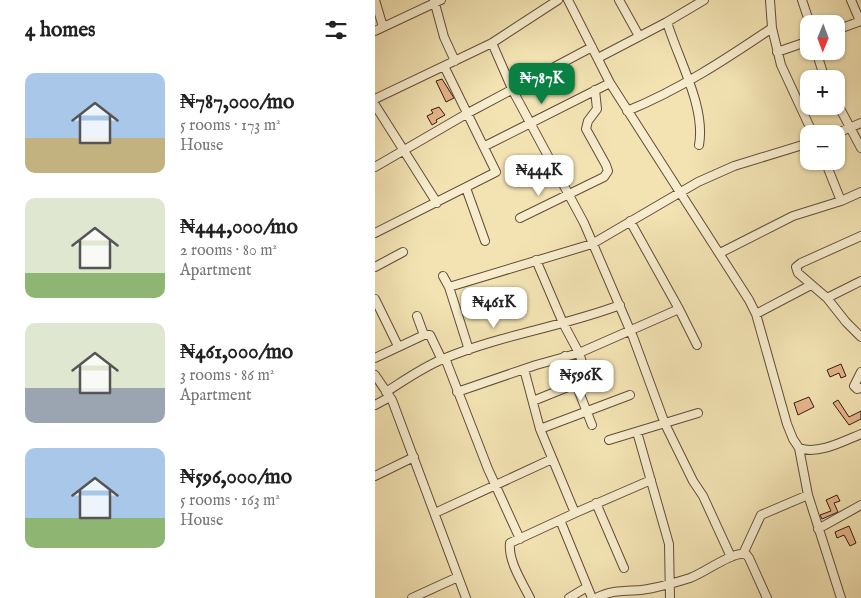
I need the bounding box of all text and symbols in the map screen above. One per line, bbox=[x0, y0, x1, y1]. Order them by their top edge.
north arrow bbox=[800, 15, 845, 60]
map controls bbox=[800, 15, 845, 170]
icon: filters bbox=[322, 16, 350, 44]
text: 4 homes bbox=[25, 17, 95, 44]
pin: ₦787K bbox=[507, 62, 577, 105]
text: ₦787K bbox=[520, 69, 564, 89]
button: + bbox=[800, 70, 845, 115]
text: ₦787,000/mo bbox=[180, 89, 294, 116]
icon: home bbox=[65, 93, 125, 153]
text: 5 rooms · 173 m² bbox=[180, 116, 281, 136]
button: − bbox=[800, 125, 845, 170]
text: House bbox=[180, 136, 223, 156]
pin: ₦444K bbox=[504, 154, 574, 197]
text: ₦444K bbox=[516, 161, 562, 181]
text: ₦444,000/mo bbox=[180, 214, 298, 241]
icon: home bbox=[65, 218, 125, 278]
text: 2 rooms · 80 m² bbox=[180, 241, 277, 261]
text: Apartment bbox=[180, 261, 251, 281]
pin: ₦461K bbox=[459, 286, 529, 329]
text: ₦461K bbox=[472, 293, 516, 313]
text: ₦461,000/mo bbox=[180, 339, 293, 366]
icon: home bbox=[65, 343, 125, 403]
pin: ₦596K bbox=[546, 360, 616, 402]
text: 3 rooms · 86 m² bbox=[180, 366, 274, 386]
text: ₦596K bbox=[560, 366, 602, 386]
text: Apartment bbox=[180, 386, 251, 406]
text: ₦596,000/mo bbox=[180, 464, 292, 491]
icon: home bbox=[65, 468, 125, 528]
text: 5 rooms · 163 m² bbox=[180, 491, 280, 511]
text: House bbox=[180, 511, 223, 531]

